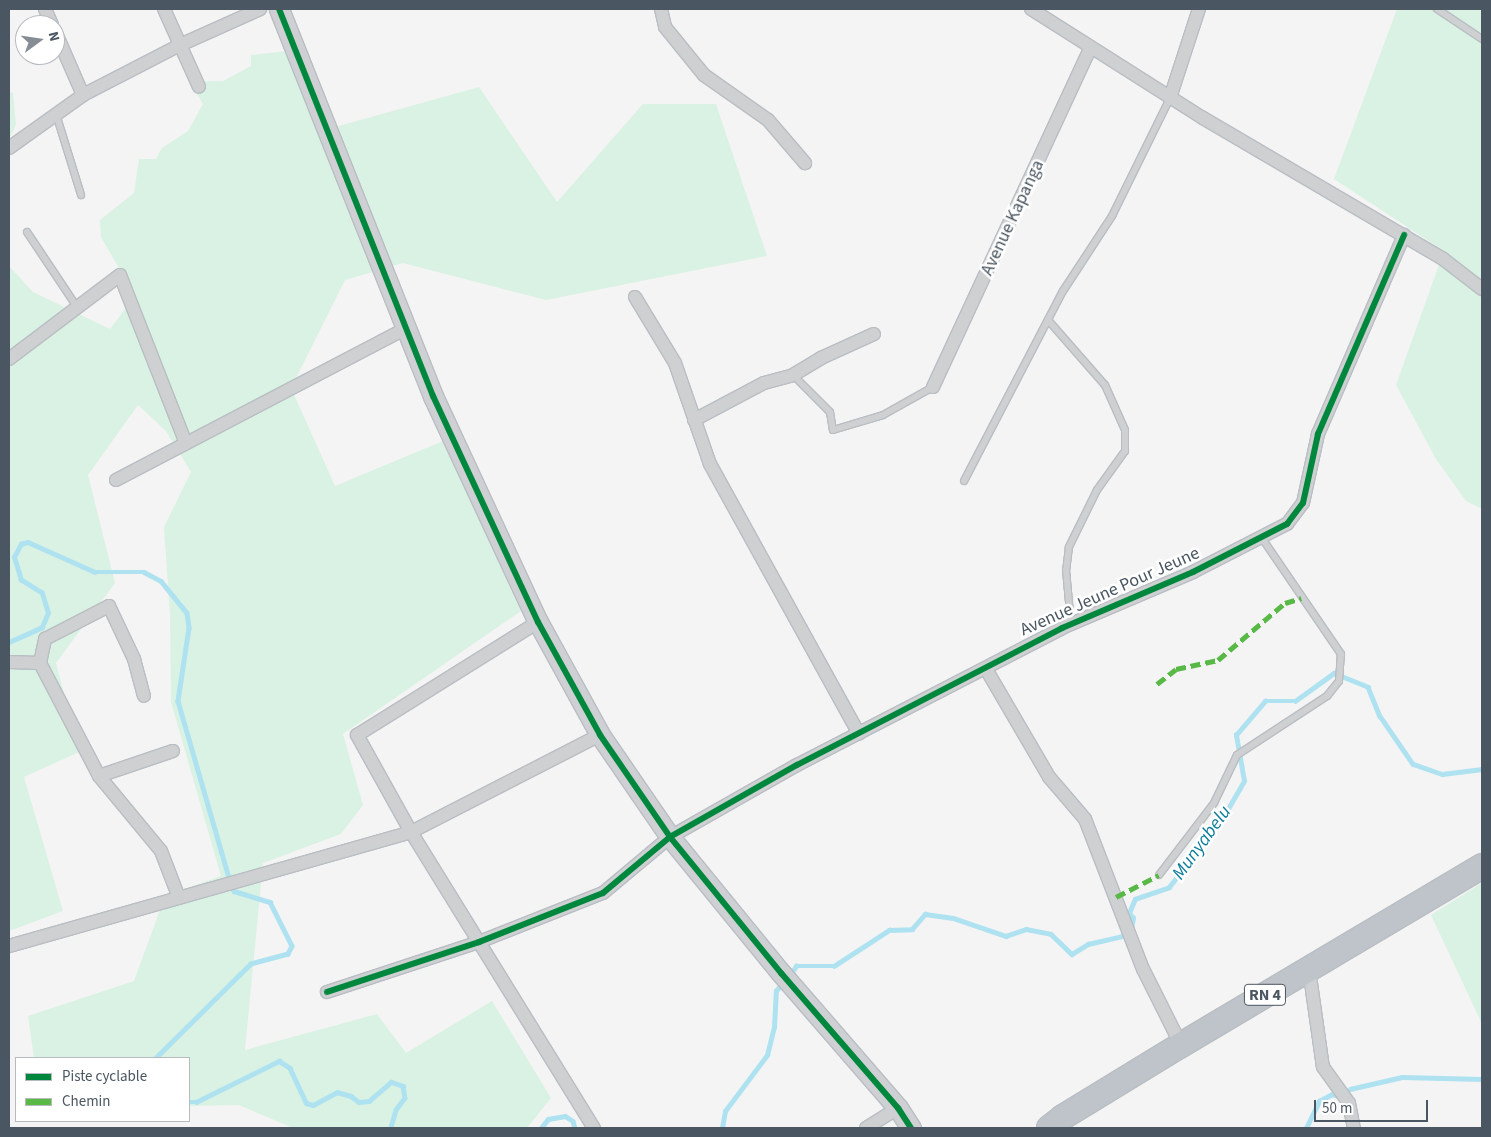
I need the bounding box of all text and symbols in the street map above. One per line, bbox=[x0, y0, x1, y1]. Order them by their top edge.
north arrow bbox=[15, 15, 65, 65]
text: N bbox=[43, 30, 64, 44]
street label: Avenue Kapanga bbox=[977, 157, 1049, 279]
street label: Avenue Jeune Pour Jeune bbox=[1017, 543, 1203, 641]
water label: Munyabelu bbox=[1168, 802, 1236, 884]
road number: RN 4 bbox=[1244, 982, 1286, 1008]
legend bbox=[15, 1057, 190, 1122]
text: Piste cyclable bbox=[62, 1066, 147, 1087]
scale bar bbox=[1316, 1090, 1430, 1122]
text: Chemin bbox=[62, 1091, 111, 1112]
text: 50 m bbox=[1322, 1098, 1352, 1119]

